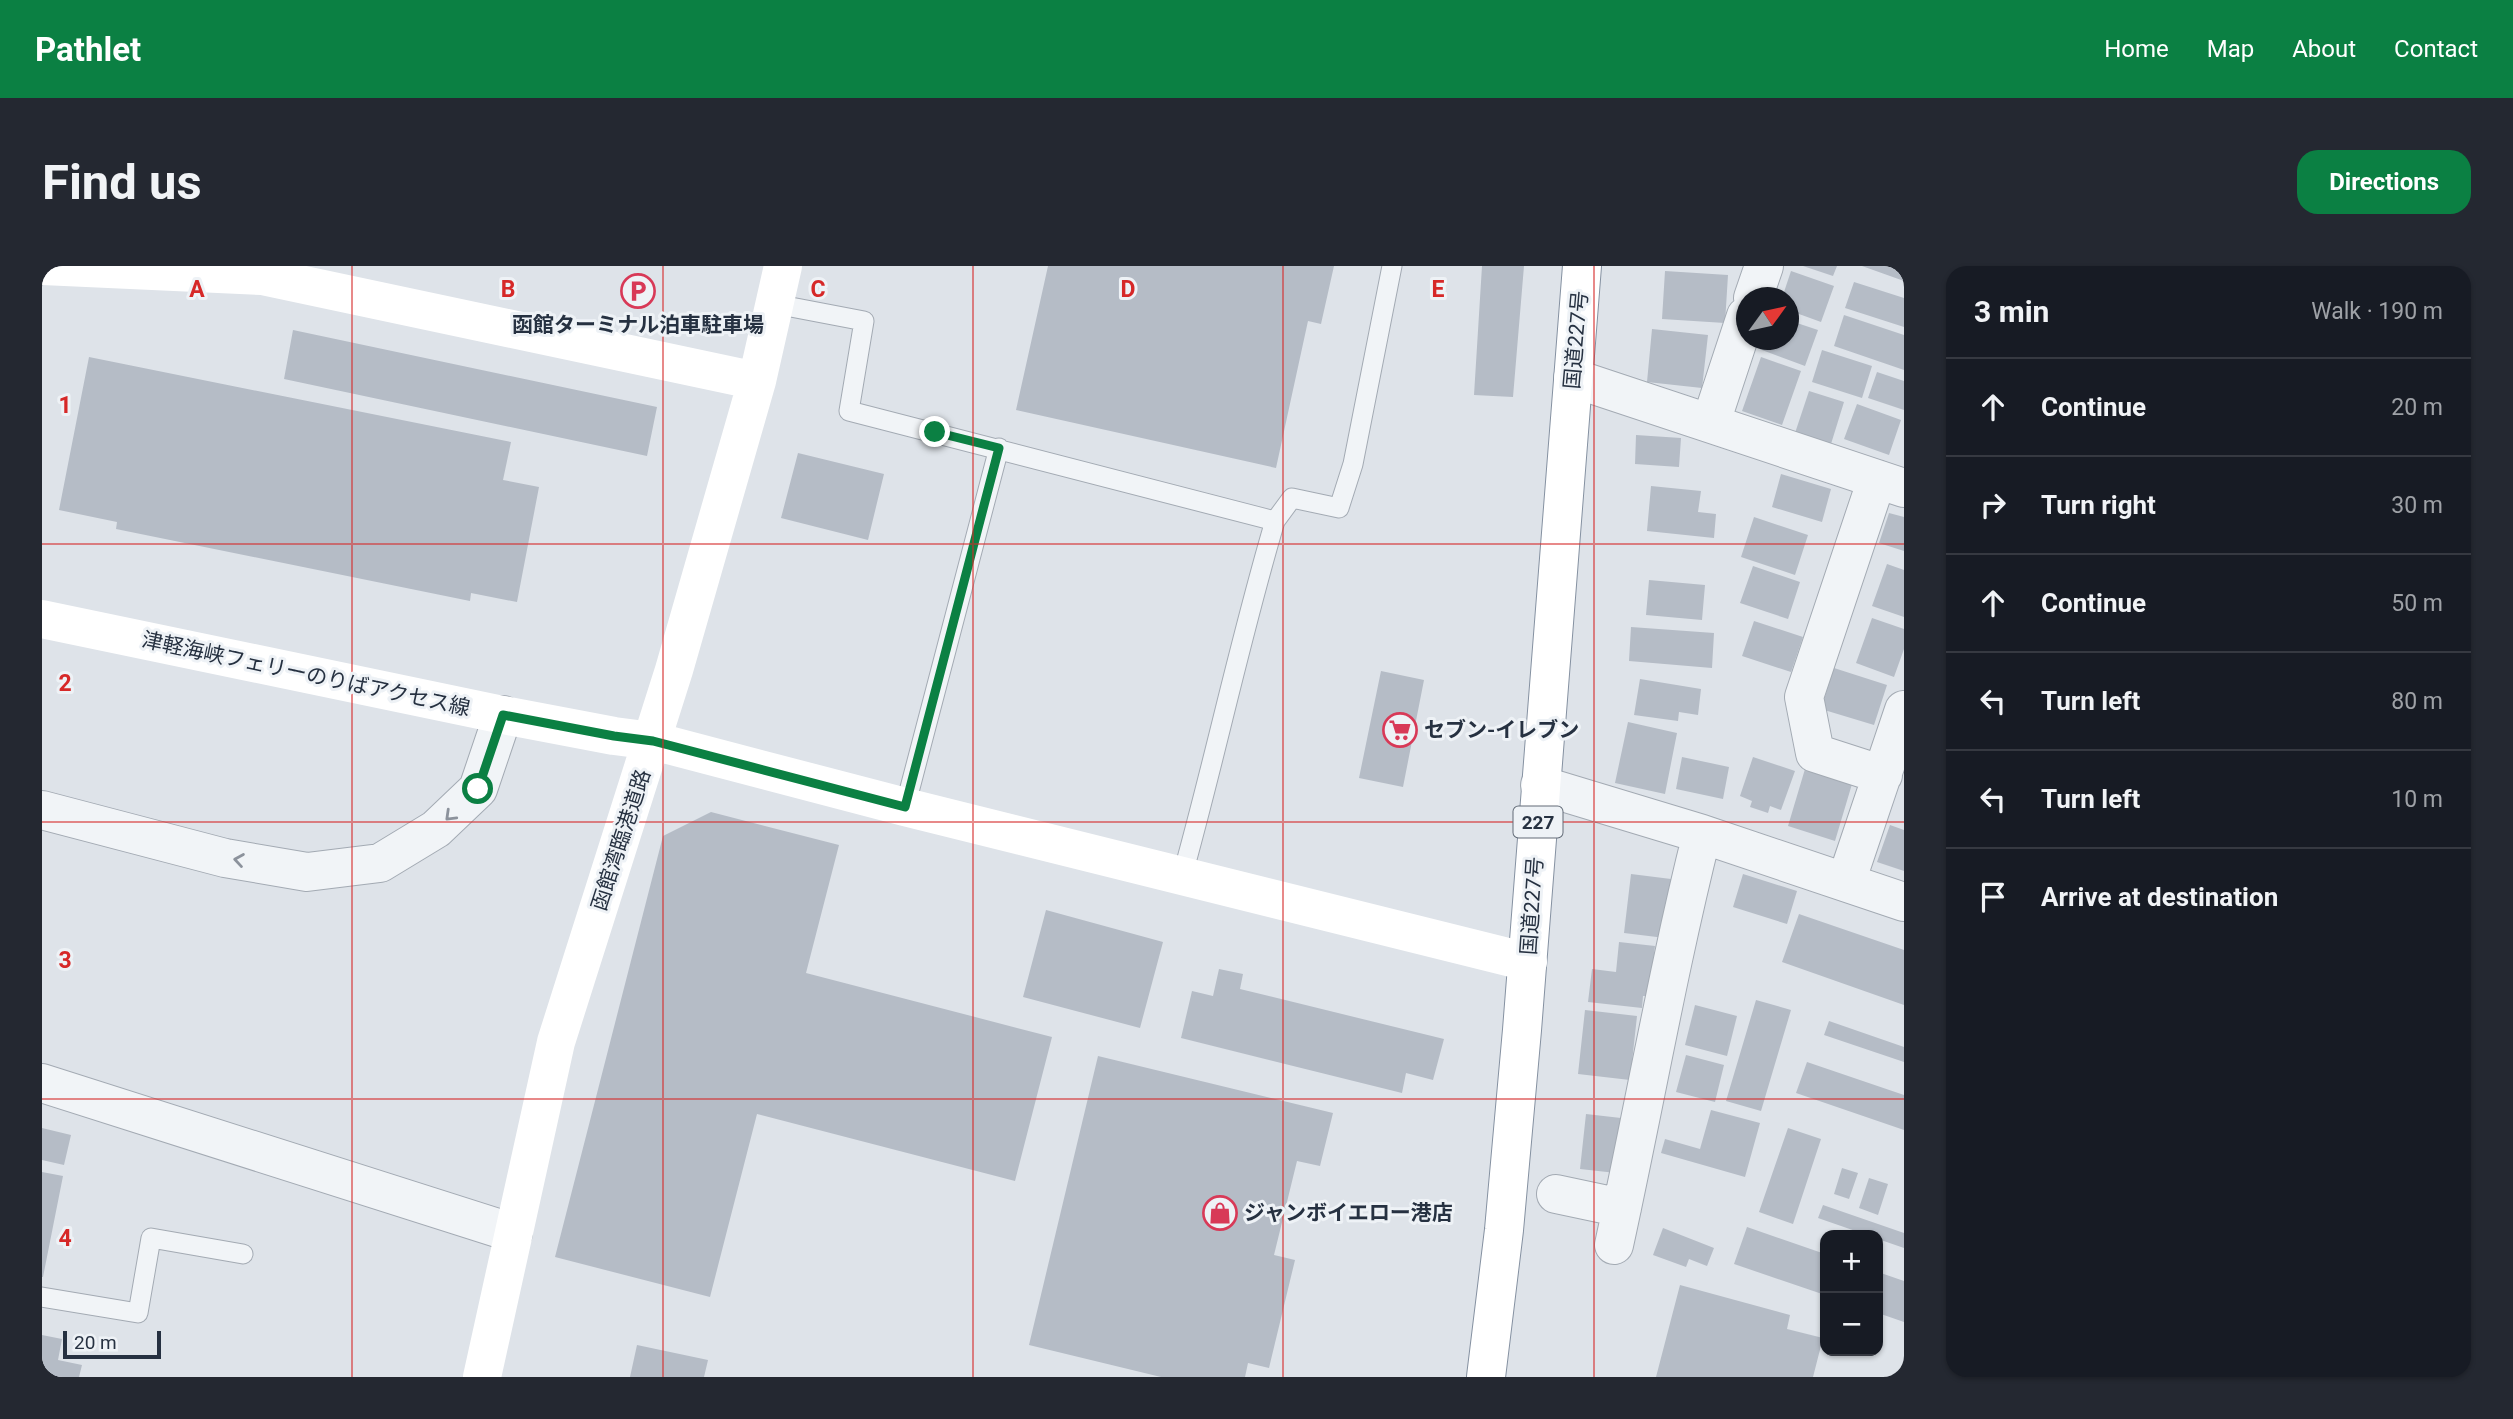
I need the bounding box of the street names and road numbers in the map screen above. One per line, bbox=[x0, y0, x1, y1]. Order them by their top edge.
street label: 国道227号 bbox=[1560, 290, 1592, 390]
street label: 津軽海峡フェリーのりばアクセス線 bbox=[140, 627, 472, 721]
street label: 函館湾臨港道路 bbox=[587, 766, 655, 914]
road number: 227 bbox=[1514, 806, 1562, 838]
street label: 国道227号 bbox=[1517, 856, 1547, 956]

